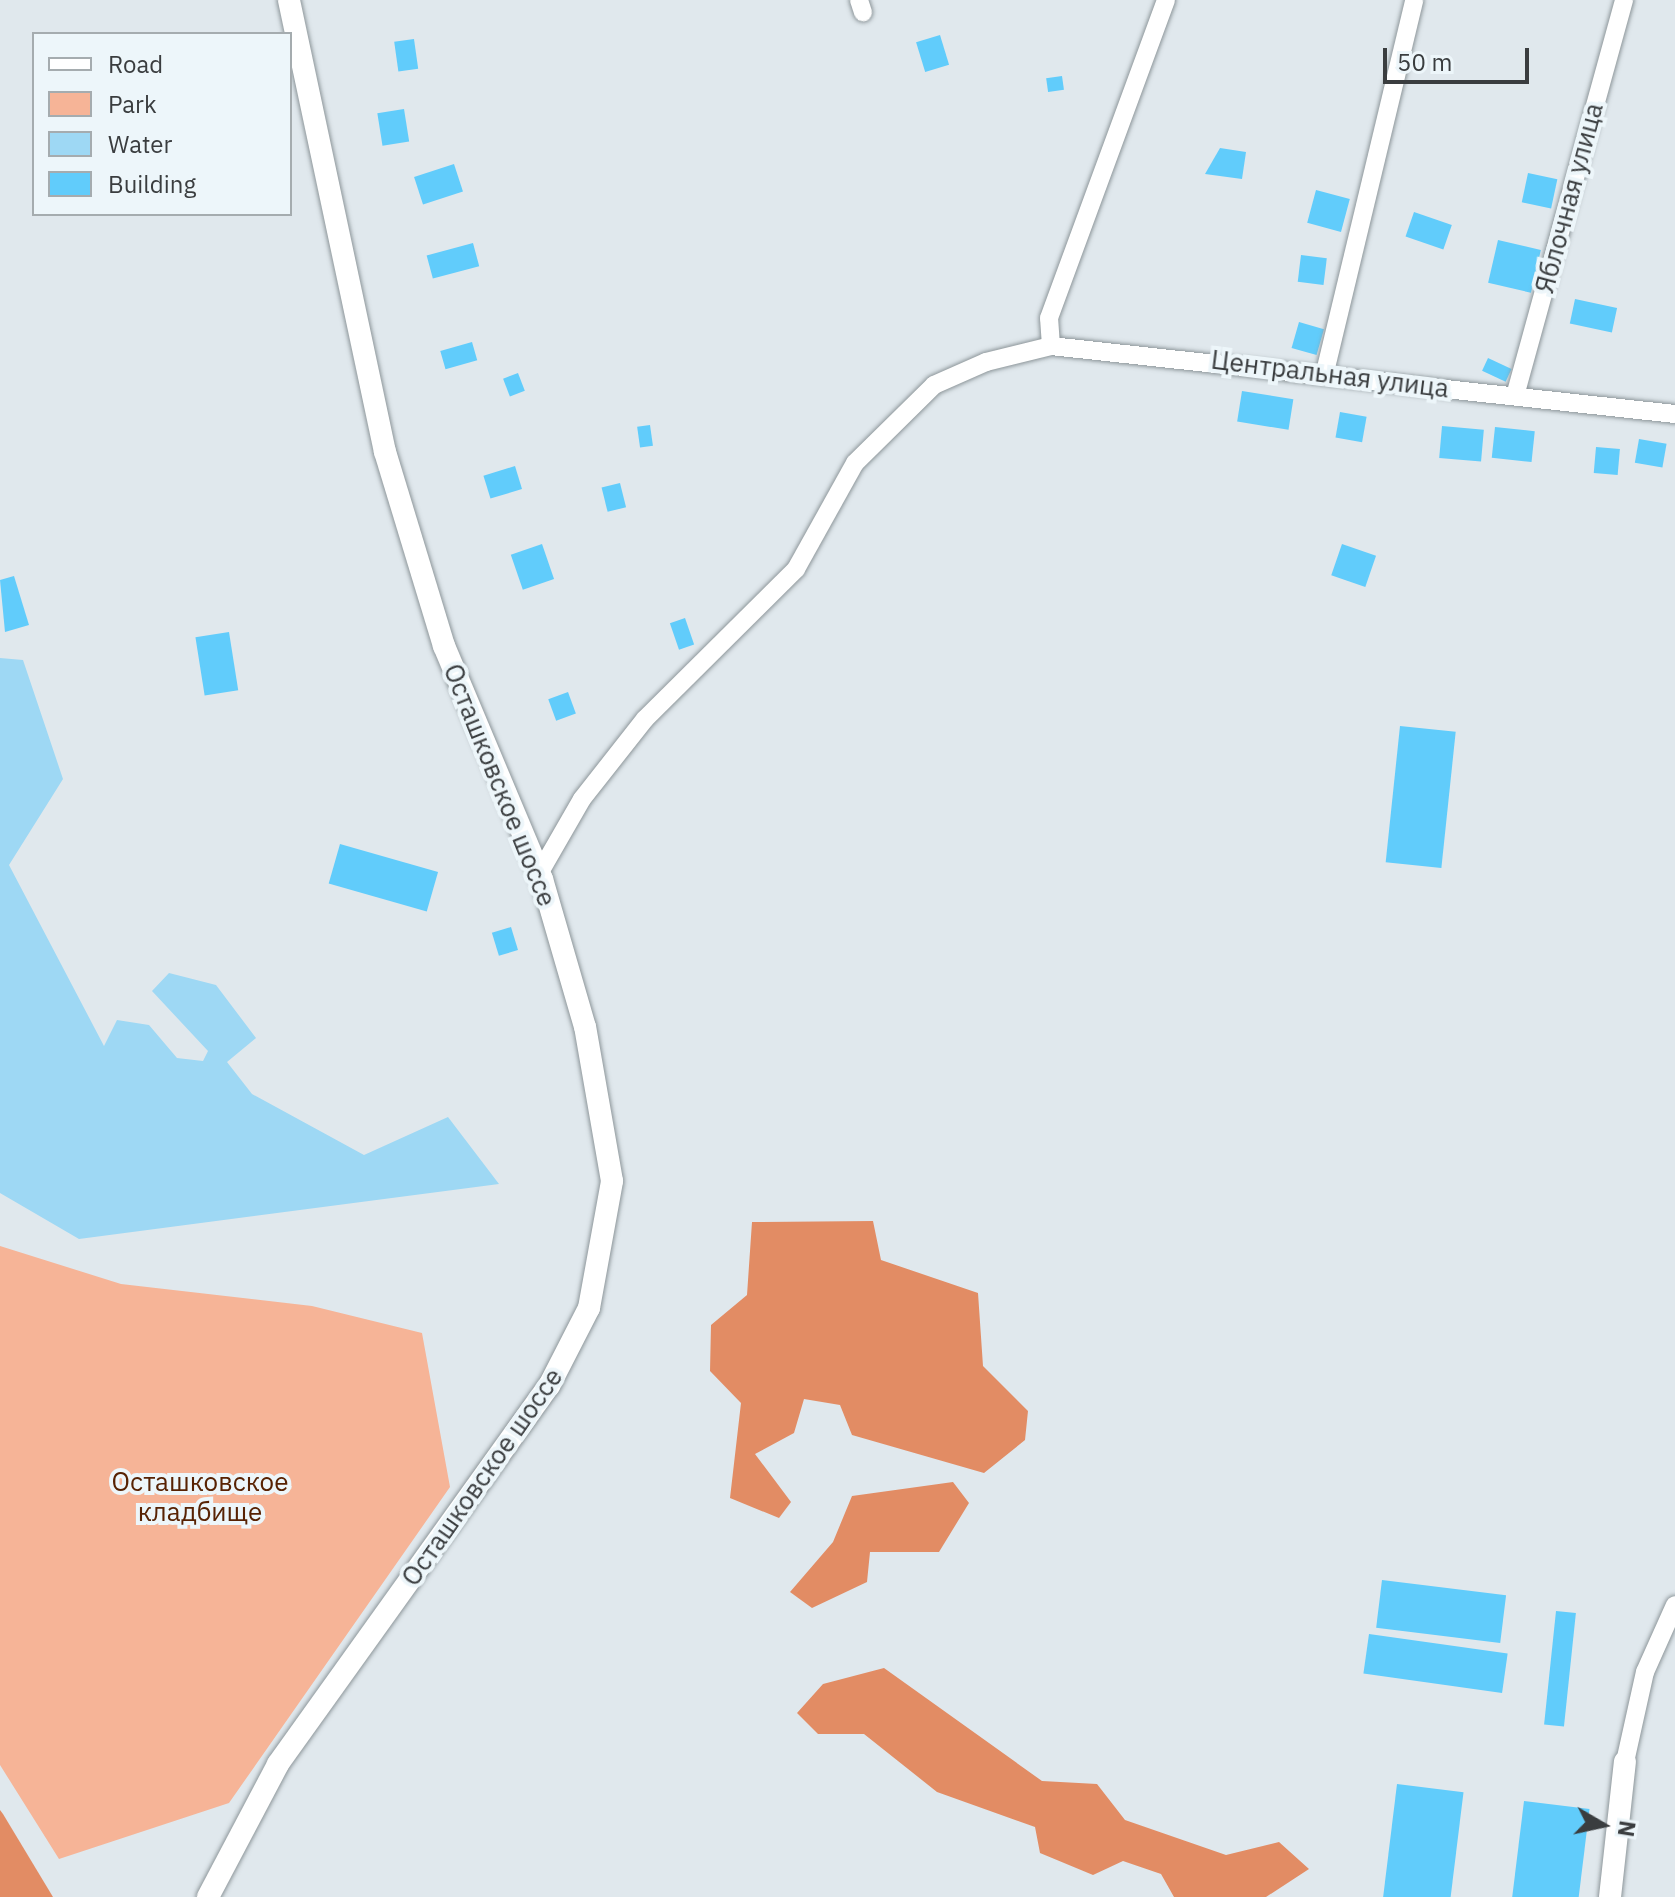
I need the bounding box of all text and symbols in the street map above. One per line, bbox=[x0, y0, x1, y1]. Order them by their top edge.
legend bbox=[32, 32, 292, 216]
scale bar bbox=[1387, 32, 1533, 82]
text: 50 m bbox=[1397, 46, 1452, 78]
text: Road bbox=[108, 48, 163, 80]
text: Park bbox=[108, 88, 157, 120]
street label: Яблочная улица bbox=[1529, 99, 1609, 297]
text: Water bbox=[108, 128, 172, 160]
text: Building bbox=[108, 168, 196, 200]
street label: Центральная улица bbox=[1209, 344, 1451, 404]
street label: Осташковское шоссе bbox=[437, 659, 563, 911]
street label: Осташковское шоссе bbox=[395, 1362, 569, 1592]
park label: Осташковское кладбище bbox=[112, 1466, 288, 1528]
north arrow bbox=[1563, 1785, 1643, 1865]
text: N bbox=[1612, 1819, 1643, 1839]

